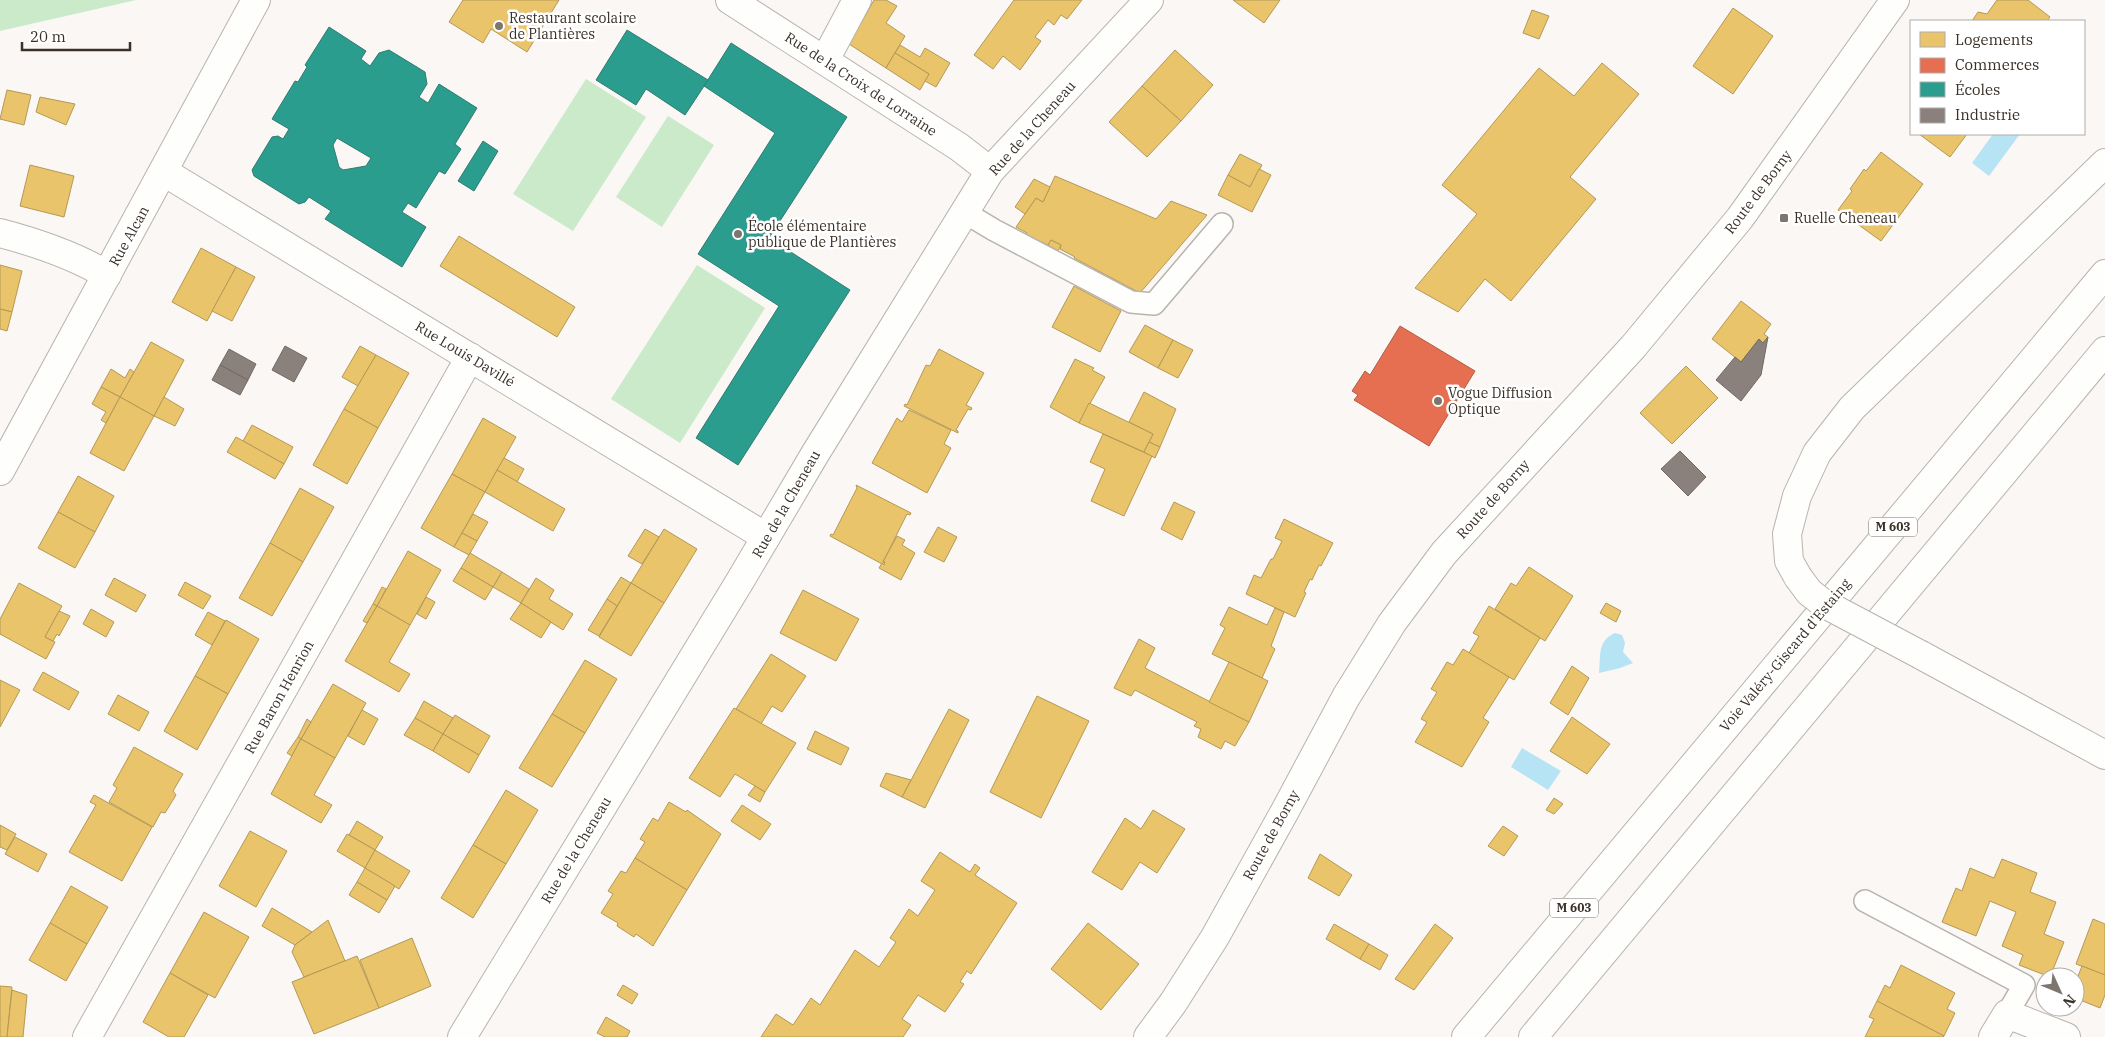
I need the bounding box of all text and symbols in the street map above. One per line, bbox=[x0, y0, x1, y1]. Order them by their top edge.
place label: Restaurant scolaire de Plantières bbox=[509, 9, 636, 43]
scale bar bbox=[22, 20, 130, 52]
marker: Restaurant scolaire de Plantières bbox=[493, 20, 505, 32]
legend bbox=[1910, 20, 2085, 135]
text: 20 m bbox=[30, 27, 66, 46]
street label: Rue de la Croix de Lorraine bbox=[781, 28, 941, 140]
text: Logements bbox=[1955, 30, 2033, 49]
text: Commerces bbox=[1955, 55, 2039, 74]
street label: Rue de la Cheneau bbox=[985, 77, 1079, 179]
text: Écoles bbox=[1955, 80, 2000, 99]
text: Industrie bbox=[1955, 105, 2020, 124]
street label: Route de Borny bbox=[1721, 146, 1796, 238]
street label: Rue Alcan bbox=[105, 203, 153, 269]
place label: Ruelle Cheneau bbox=[1794, 209, 1897, 227]
marker: Ruelle Cheneau bbox=[1778, 212, 1790, 224]
place label: École élémentaire publique de Plantières bbox=[748, 216, 896, 251]
marker: École élémentaire publique de Plantières bbox=[732, 228, 744, 240]
street label: Rue Louis Davillé bbox=[412, 317, 518, 391]
place label: Vogue Diffusion Optique bbox=[1448, 384, 1552, 418]
marker: Vogue Diffusion Optique bbox=[1432, 395, 1444, 407]
street label: Rue de la Cheneau bbox=[748, 447, 824, 561]
street label: Route de Borny bbox=[1453, 455, 1534, 542]
road number: M 603 bbox=[1869, 518, 1917, 536]
street label: Voie Valéry-Giscard d'Estaing bbox=[1716, 574, 1855, 735]
street label: Rue Baron Henrion bbox=[240, 637, 318, 757]
street label: Route de Borny bbox=[1239, 786, 1303, 883]
street label: Rue de la Cheneau bbox=[537, 793, 615, 907]
road number: M 603 bbox=[1550, 898, 1598, 918]
north arrow bbox=[2035, 967, 2085, 1017]
text: N bbox=[2059, 991, 2080, 1011]

